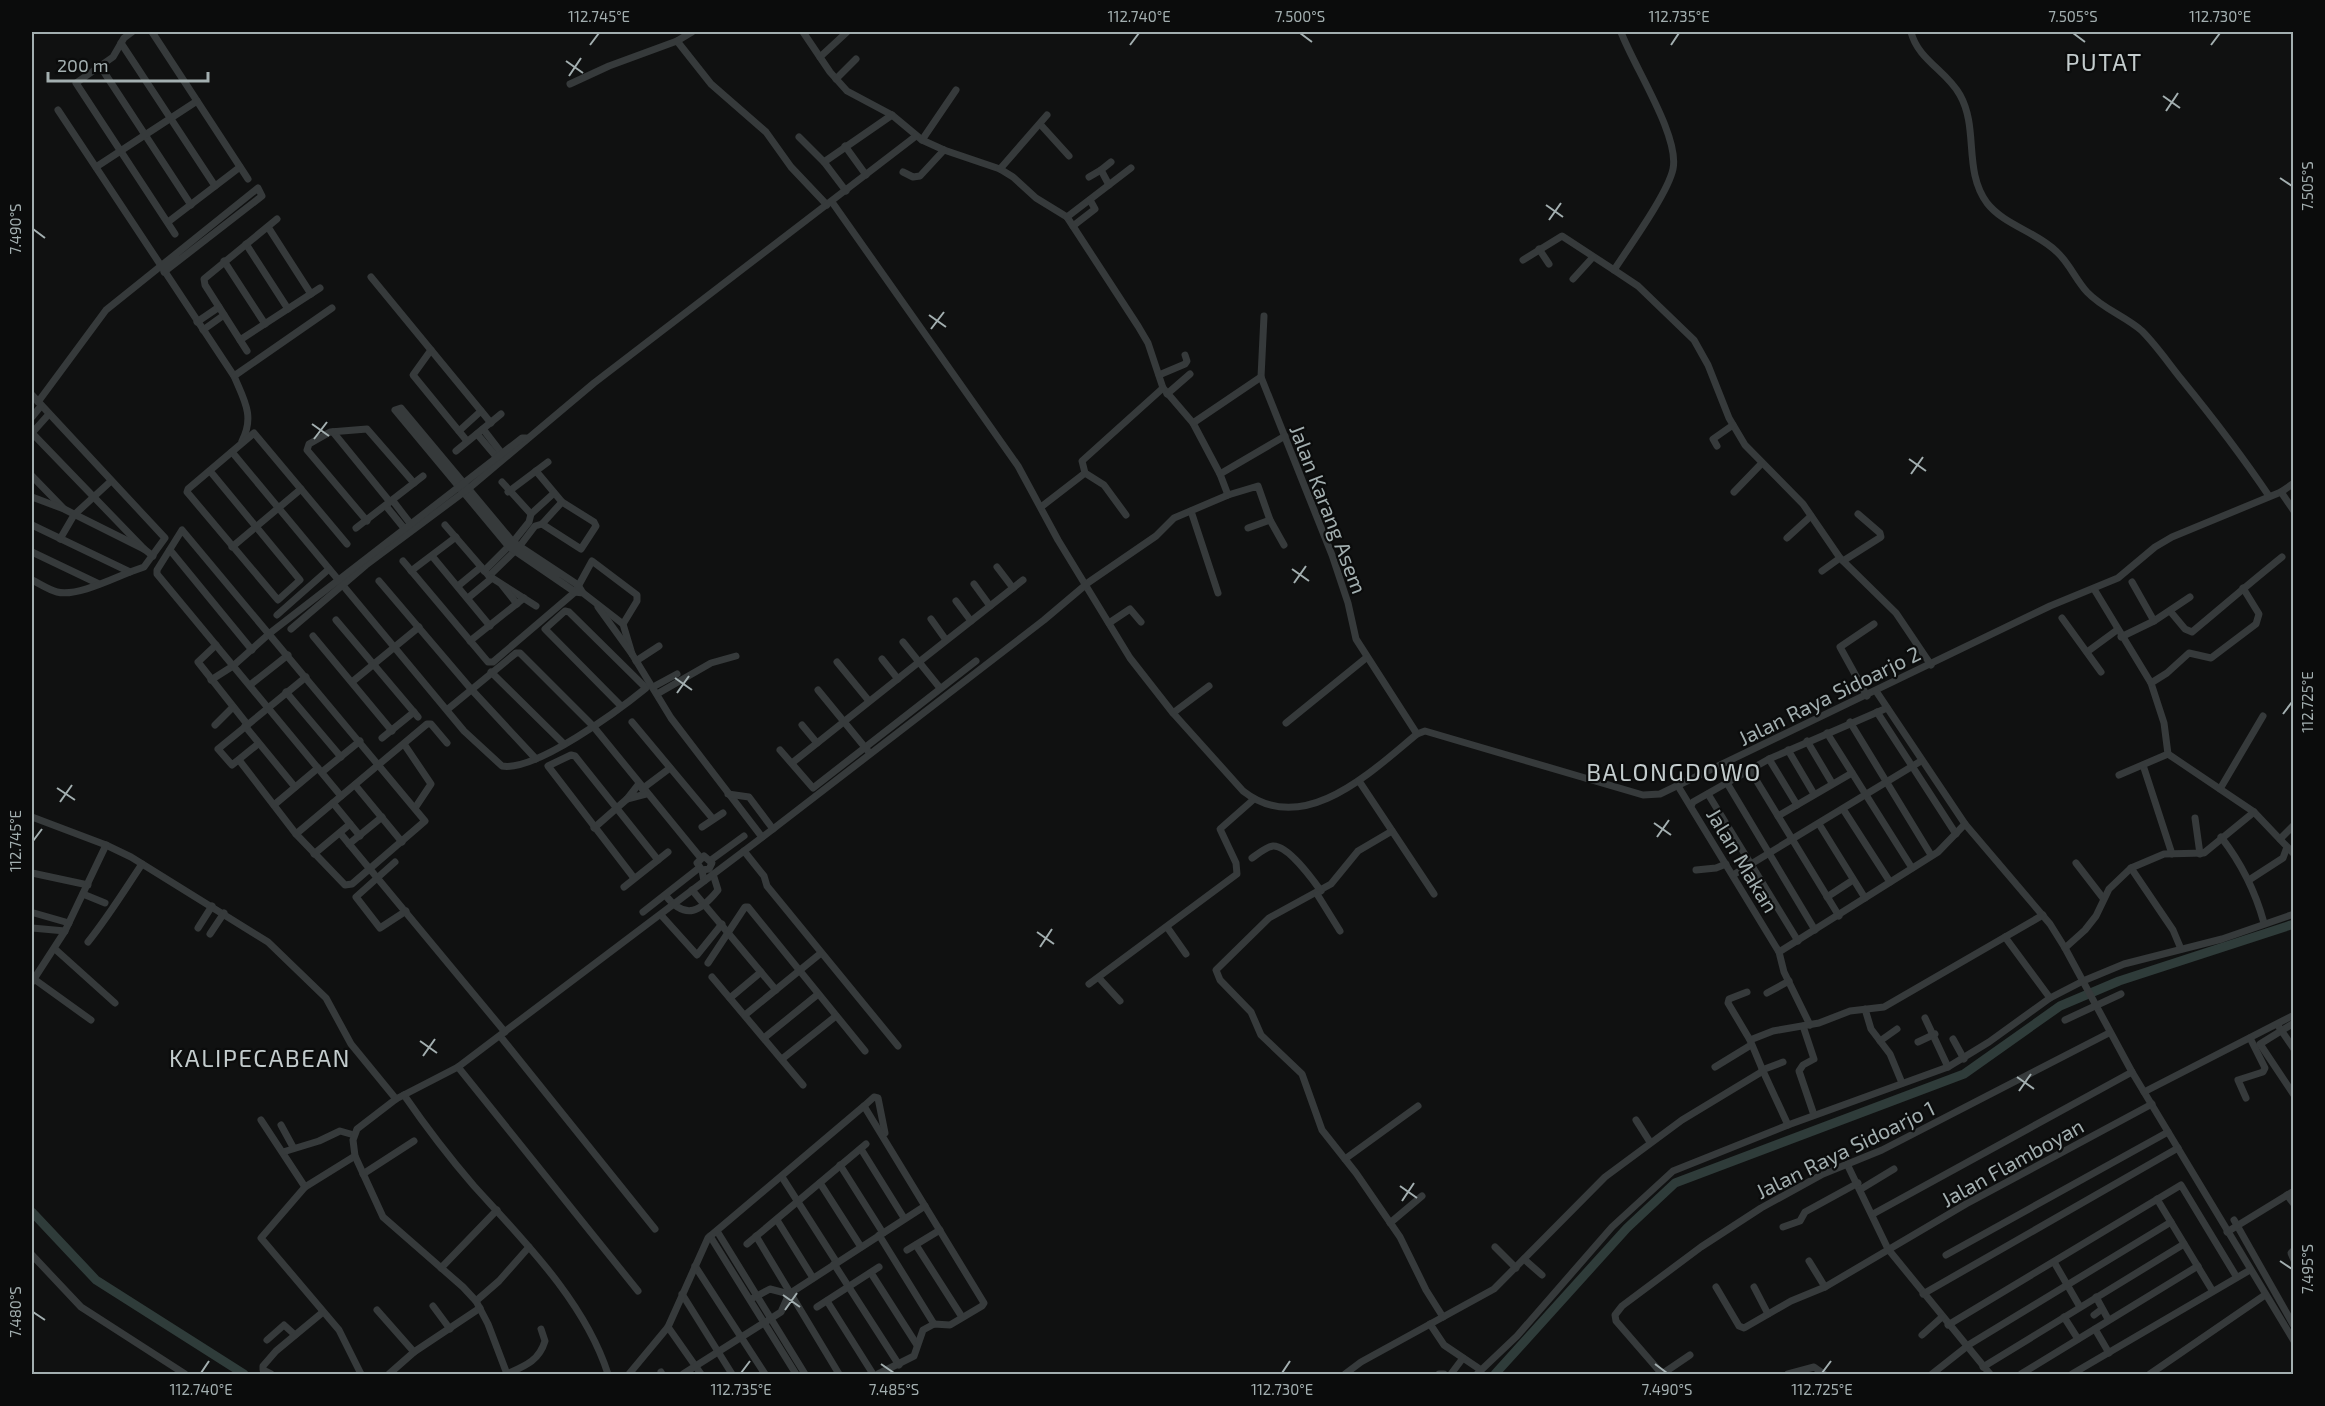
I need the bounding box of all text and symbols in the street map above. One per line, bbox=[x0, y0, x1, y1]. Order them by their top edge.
text: 112.745°E bbox=[568, 7, 630, 25]
text: 112.740°E bbox=[1107, 7, 1171, 25]
text: 7.500°S bbox=[1275, 7, 1325, 25]
text: 112.735°E bbox=[1648, 7, 1710, 25]
text: 7.505°S bbox=[2048, 7, 2098, 25]
text: 112.730°E bbox=[2189, 7, 2251, 25]
scale bar bbox=[48, 45, 208, 83]
district label: PUTAT bbox=[2065, 47, 2143, 76]
text: 200 m bbox=[57, 54, 109, 76]
text: 7.505°S bbox=[2298, 161, 2316, 211]
text: 7.490°S bbox=[6, 203, 24, 255]
street label: Jalan Karang Asem bbox=[1285, 421, 1373, 597]
street label: Jalan Raya Sidoarjo 2 bbox=[1734, 640, 1925, 751]
text: 112.725°E bbox=[2298, 671, 2316, 733]
district label: BALONGDOWO bbox=[1586, 757, 1762, 786]
street label: Jalan Makan bbox=[1702, 803, 1784, 917]
text: 112.745°E bbox=[6, 810, 24, 872]
district label: KALIPECABEAN bbox=[169, 1043, 351, 1072]
street label: Jalan Raya Sidoarjo 1 bbox=[1751, 1095, 1939, 1204]
street label: Jalan Flamboyan bbox=[1936, 1112, 2088, 1212]
text: 7.495°S bbox=[2298, 1244, 2316, 1294]
text: 7.480°S bbox=[6, 1286, 24, 1338]
text: 112.740°E bbox=[169, 1380, 233, 1398]
text: 112.735°E bbox=[710, 1380, 772, 1398]
text: 7.485°S bbox=[869, 1380, 919, 1398]
text: 112.730°E bbox=[1251, 1380, 1313, 1398]
text: 7.490°S bbox=[1641, 1380, 1693, 1398]
text: 112.725°E bbox=[1791, 1380, 1853, 1398]

